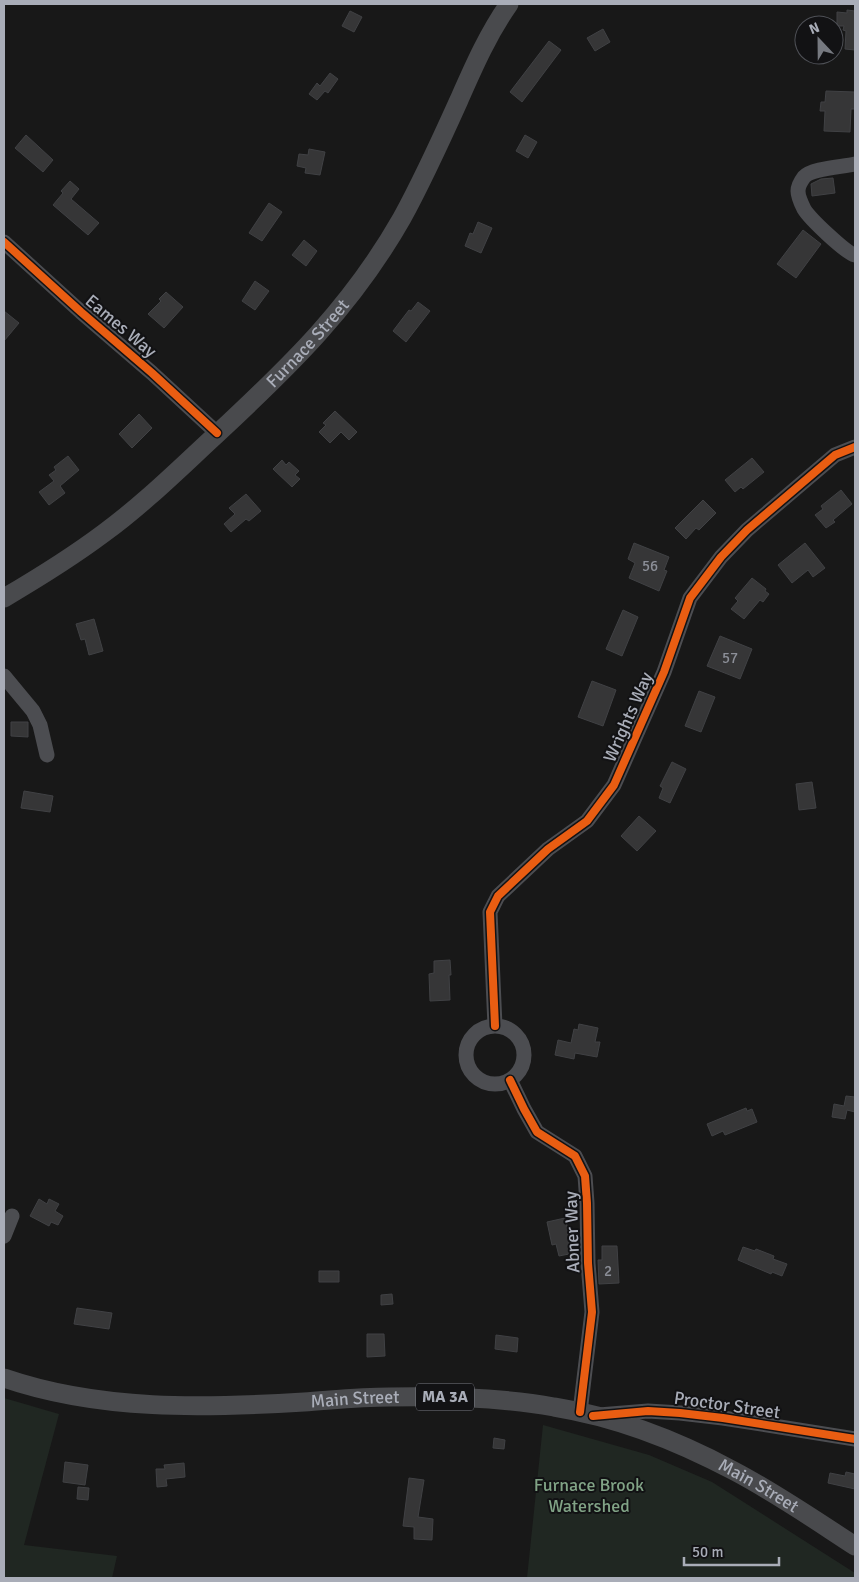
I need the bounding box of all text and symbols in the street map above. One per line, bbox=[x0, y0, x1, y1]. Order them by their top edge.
north arrow bbox=[794, 15, 844, 65]
text: N bbox=[807, 19, 822, 38]
street label: Eames Way bbox=[81, 290, 162, 363]
street label: Furnace Street bbox=[262, 295, 354, 392]
house number: 56 bbox=[642, 557, 658, 575]
house number: 57 bbox=[722, 649, 738, 667]
street label: Wrights Way bbox=[598, 668, 658, 765]
street label: Abner Way bbox=[560, 1190, 584, 1273]
house number: 2 bbox=[604, 1262, 612, 1280]
road number: MA 3A bbox=[416, 1384, 474, 1410]
street label: Main Street bbox=[310, 1386, 400, 1413]
street label: Proctor Street bbox=[672, 1387, 782, 1423]
street label: Main Street bbox=[715, 1454, 803, 1517]
park label: Furnace Brook Watershed bbox=[534, 1474, 644, 1517]
scale bar bbox=[684, 1534, 779, 1566]
text: 50 m bbox=[692, 1543, 723, 1561]

